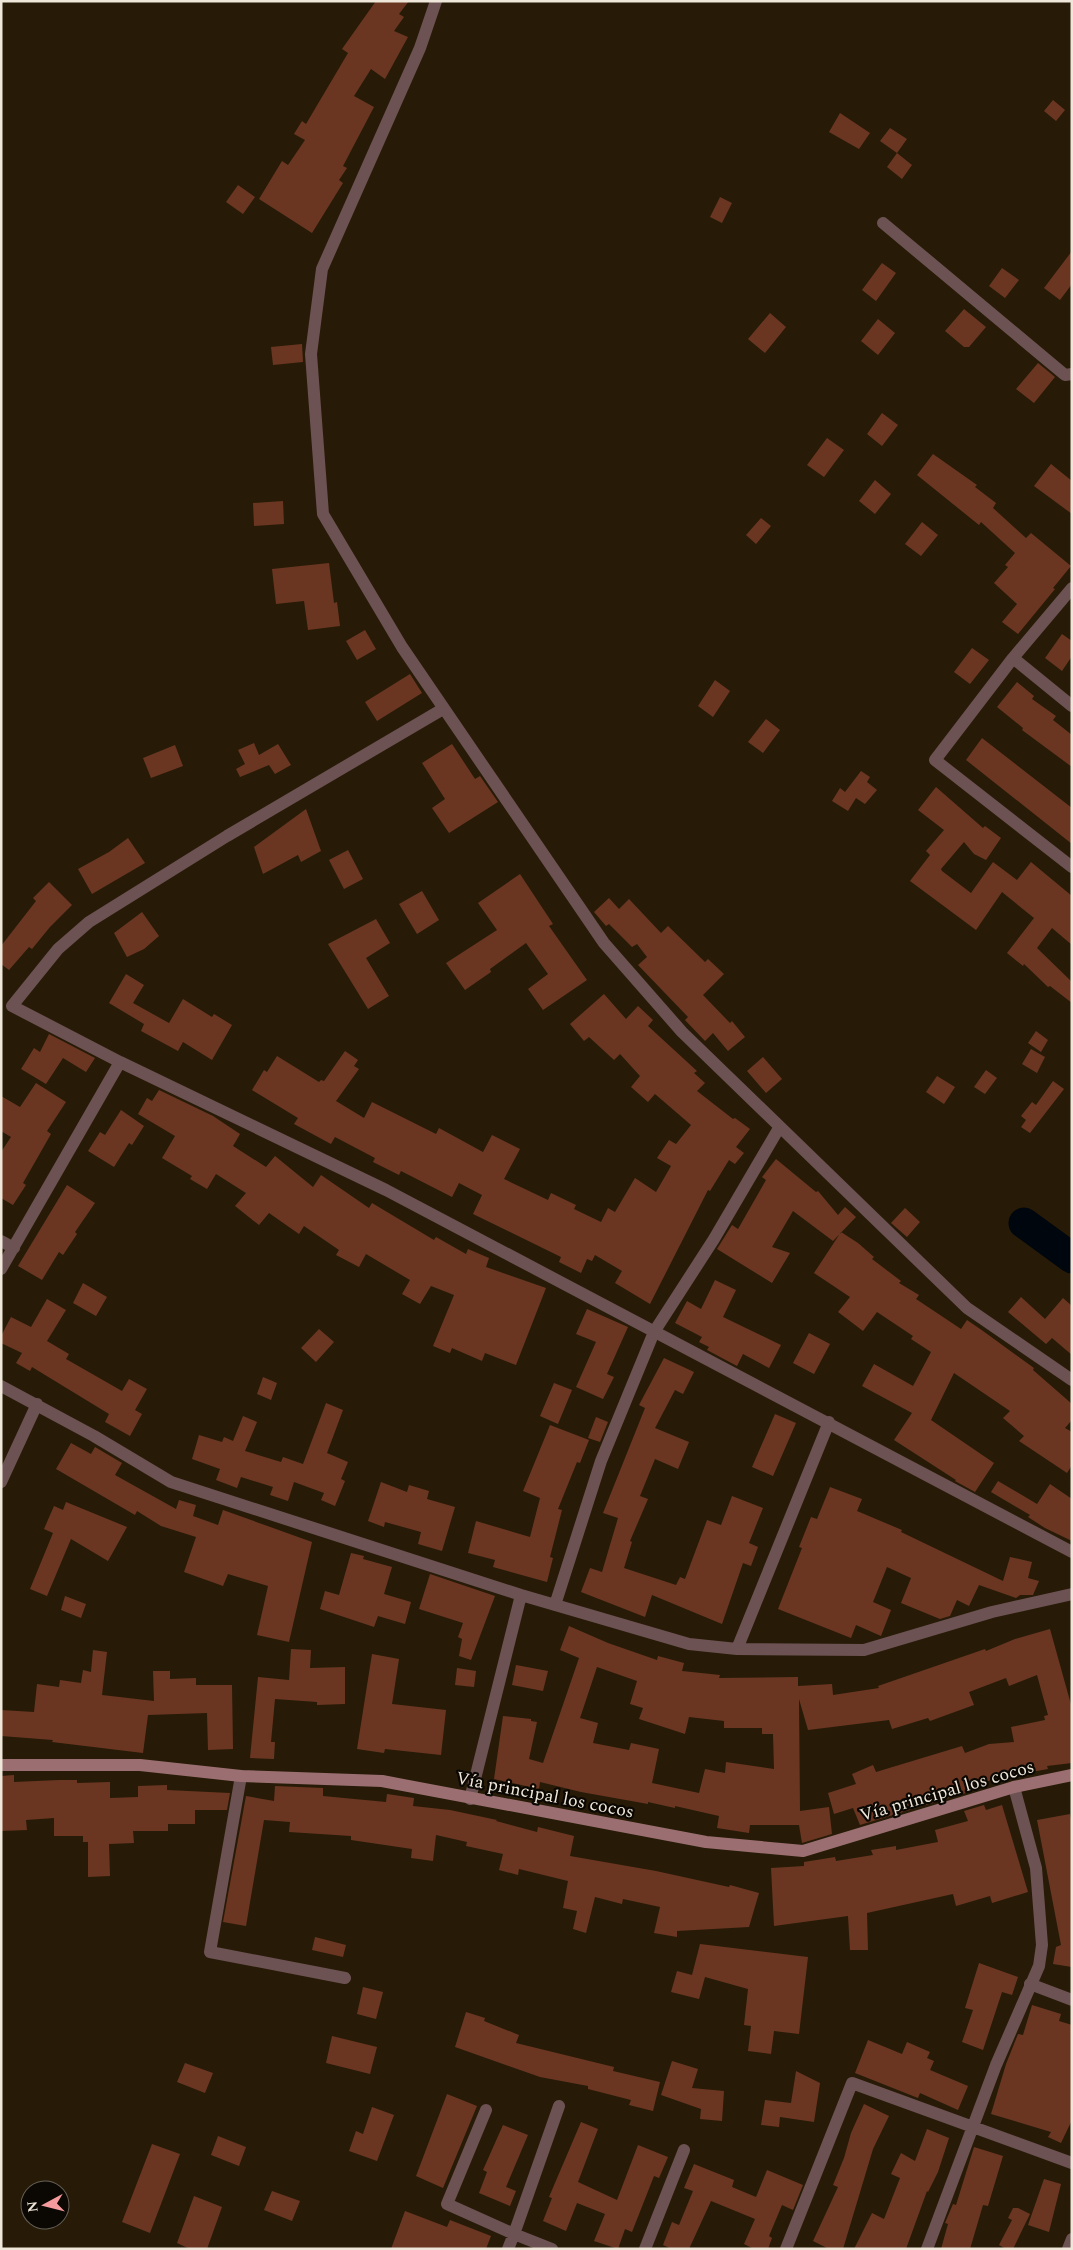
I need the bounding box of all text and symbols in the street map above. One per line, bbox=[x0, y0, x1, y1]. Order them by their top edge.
street label: Vía principal los cocos bbox=[856, 1753, 1038, 1829]
street label: Vía principal los cocos bbox=[454, 1765, 636, 1825]
north arrow bbox=[20, 2180, 70, 2230]
text: N bbox=[21, 2200, 44, 2213]

